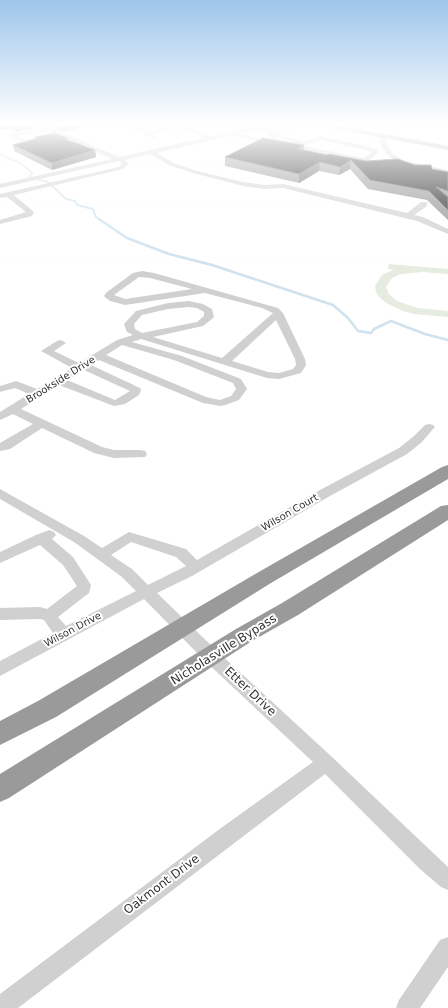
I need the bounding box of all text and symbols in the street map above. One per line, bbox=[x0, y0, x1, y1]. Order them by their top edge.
street label: Brookside Drive bbox=[24, 354, 98, 406]
street label: Wilson Court bbox=[259, 492, 321, 534]
street label: Wilson Drive bbox=[42, 610, 104, 650]
street label: Nicholasville Bypass bbox=[168, 612, 280, 688]
street label: Etter Drive bbox=[221, 665, 279, 719]
street label: Oakmont Drive bbox=[121, 852, 203, 918]

